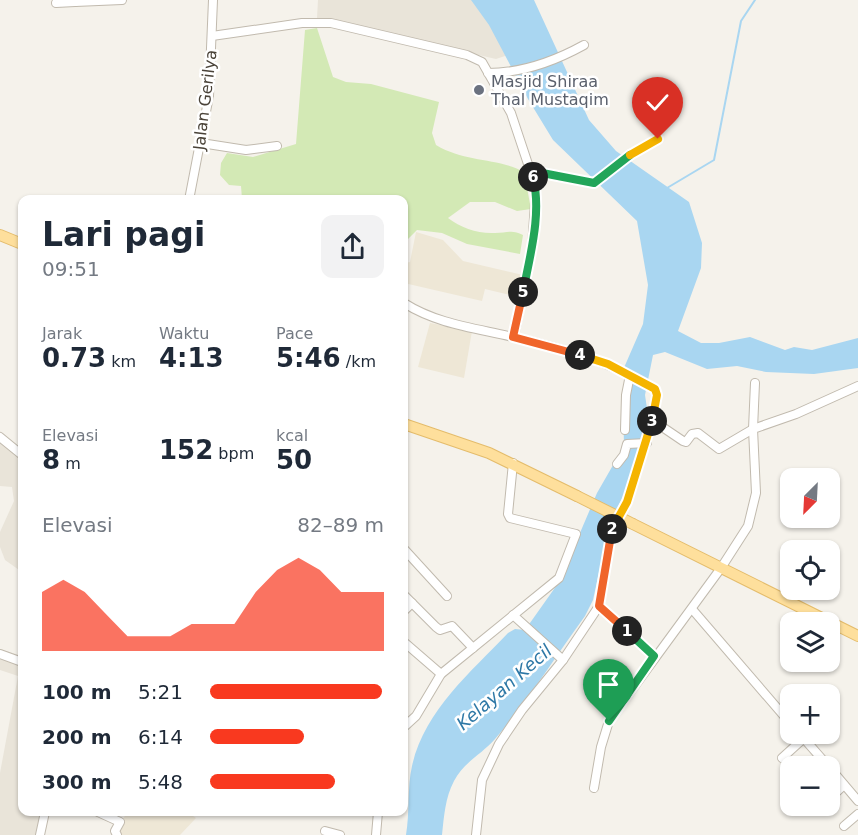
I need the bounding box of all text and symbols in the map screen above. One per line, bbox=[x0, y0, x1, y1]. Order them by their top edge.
street label: Jalan Gerilya bbox=[189, 49, 221, 152]
place label: Masjid Shiraa Thal Mustaqim bbox=[490, 72, 609, 109]
pin bbox=[632, 77, 683, 139]
marker: Masjid Shiraa Thal Mustaqim bbox=[472, 83, 486, 97]
icon: check bbox=[641, 86, 674, 119]
pin: 6 bbox=[518, 162, 548, 192]
text: 6 bbox=[527, 167, 539, 186]
text: Lari pagi bbox=[42, 215, 205, 254]
button: share bbox=[321, 215, 384, 278]
text: 09:51 bbox=[42, 257, 100, 281]
pin: 5 bbox=[508, 277, 538, 307]
text: 5 bbox=[517, 282, 529, 301]
text: Jarak bbox=[42, 324, 82, 343]
text: Waktu bbox=[159, 324, 209, 343]
text: Pace bbox=[276, 324, 313, 343]
pin: 4 bbox=[565, 340, 595, 370]
text: 0.73 bbox=[42, 343, 106, 373]
text: 4:13 bbox=[159, 343, 224, 373]
text: 5:46 bbox=[276, 343, 341, 373]
text: 4 bbox=[574, 345, 586, 364]
text: km bbox=[106, 352, 136, 371]
text: /km bbox=[341, 352, 376, 371]
pin: 3 bbox=[637, 406, 667, 436]
text: 3 bbox=[646, 411, 658, 430]
text: Elevasi bbox=[42, 426, 98, 445]
text: kcal bbox=[276, 426, 308, 445]
text: 152 bbox=[159, 435, 213, 465]
text: bpm bbox=[213, 444, 254, 463]
text: 8 bbox=[42, 445, 60, 475]
text: 50 bbox=[276, 445, 312, 475]
text: m bbox=[60, 454, 81, 473]
north arrow bbox=[780, 468, 840, 528]
map controls bbox=[780, 468, 840, 816]
text: Elevasi bbox=[42, 513, 113, 537]
text: 82–89 m bbox=[297, 513, 384, 537]
pin: 2 bbox=[597, 514, 627, 544]
text: 2 bbox=[606, 519, 618, 538]
button: locate bbox=[780, 540, 840, 600]
button: layers bbox=[780, 612, 840, 672]
pin: 1 bbox=[612, 616, 642, 646]
text: 1 bbox=[621, 621, 633, 640]
water label: Kelayan Kecil bbox=[452, 640, 556, 734]
pin bbox=[583, 659, 634, 721]
icon: arrive bbox=[592, 668, 625, 701]
text: 100 m bbox=[42, 680, 112, 704]
text: 5:21 bbox=[138, 680, 183, 704]
button: + bbox=[780, 684, 840, 744]
text: 200 m bbox=[42, 725, 112, 749]
text: 6:14 bbox=[138, 725, 183, 749]
button: − bbox=[780, 756, 840, 816]
text: 300 m bbox=[42, 770, 112, 794]
text: 5:48 bbox=[138, 770, 183, 794]

